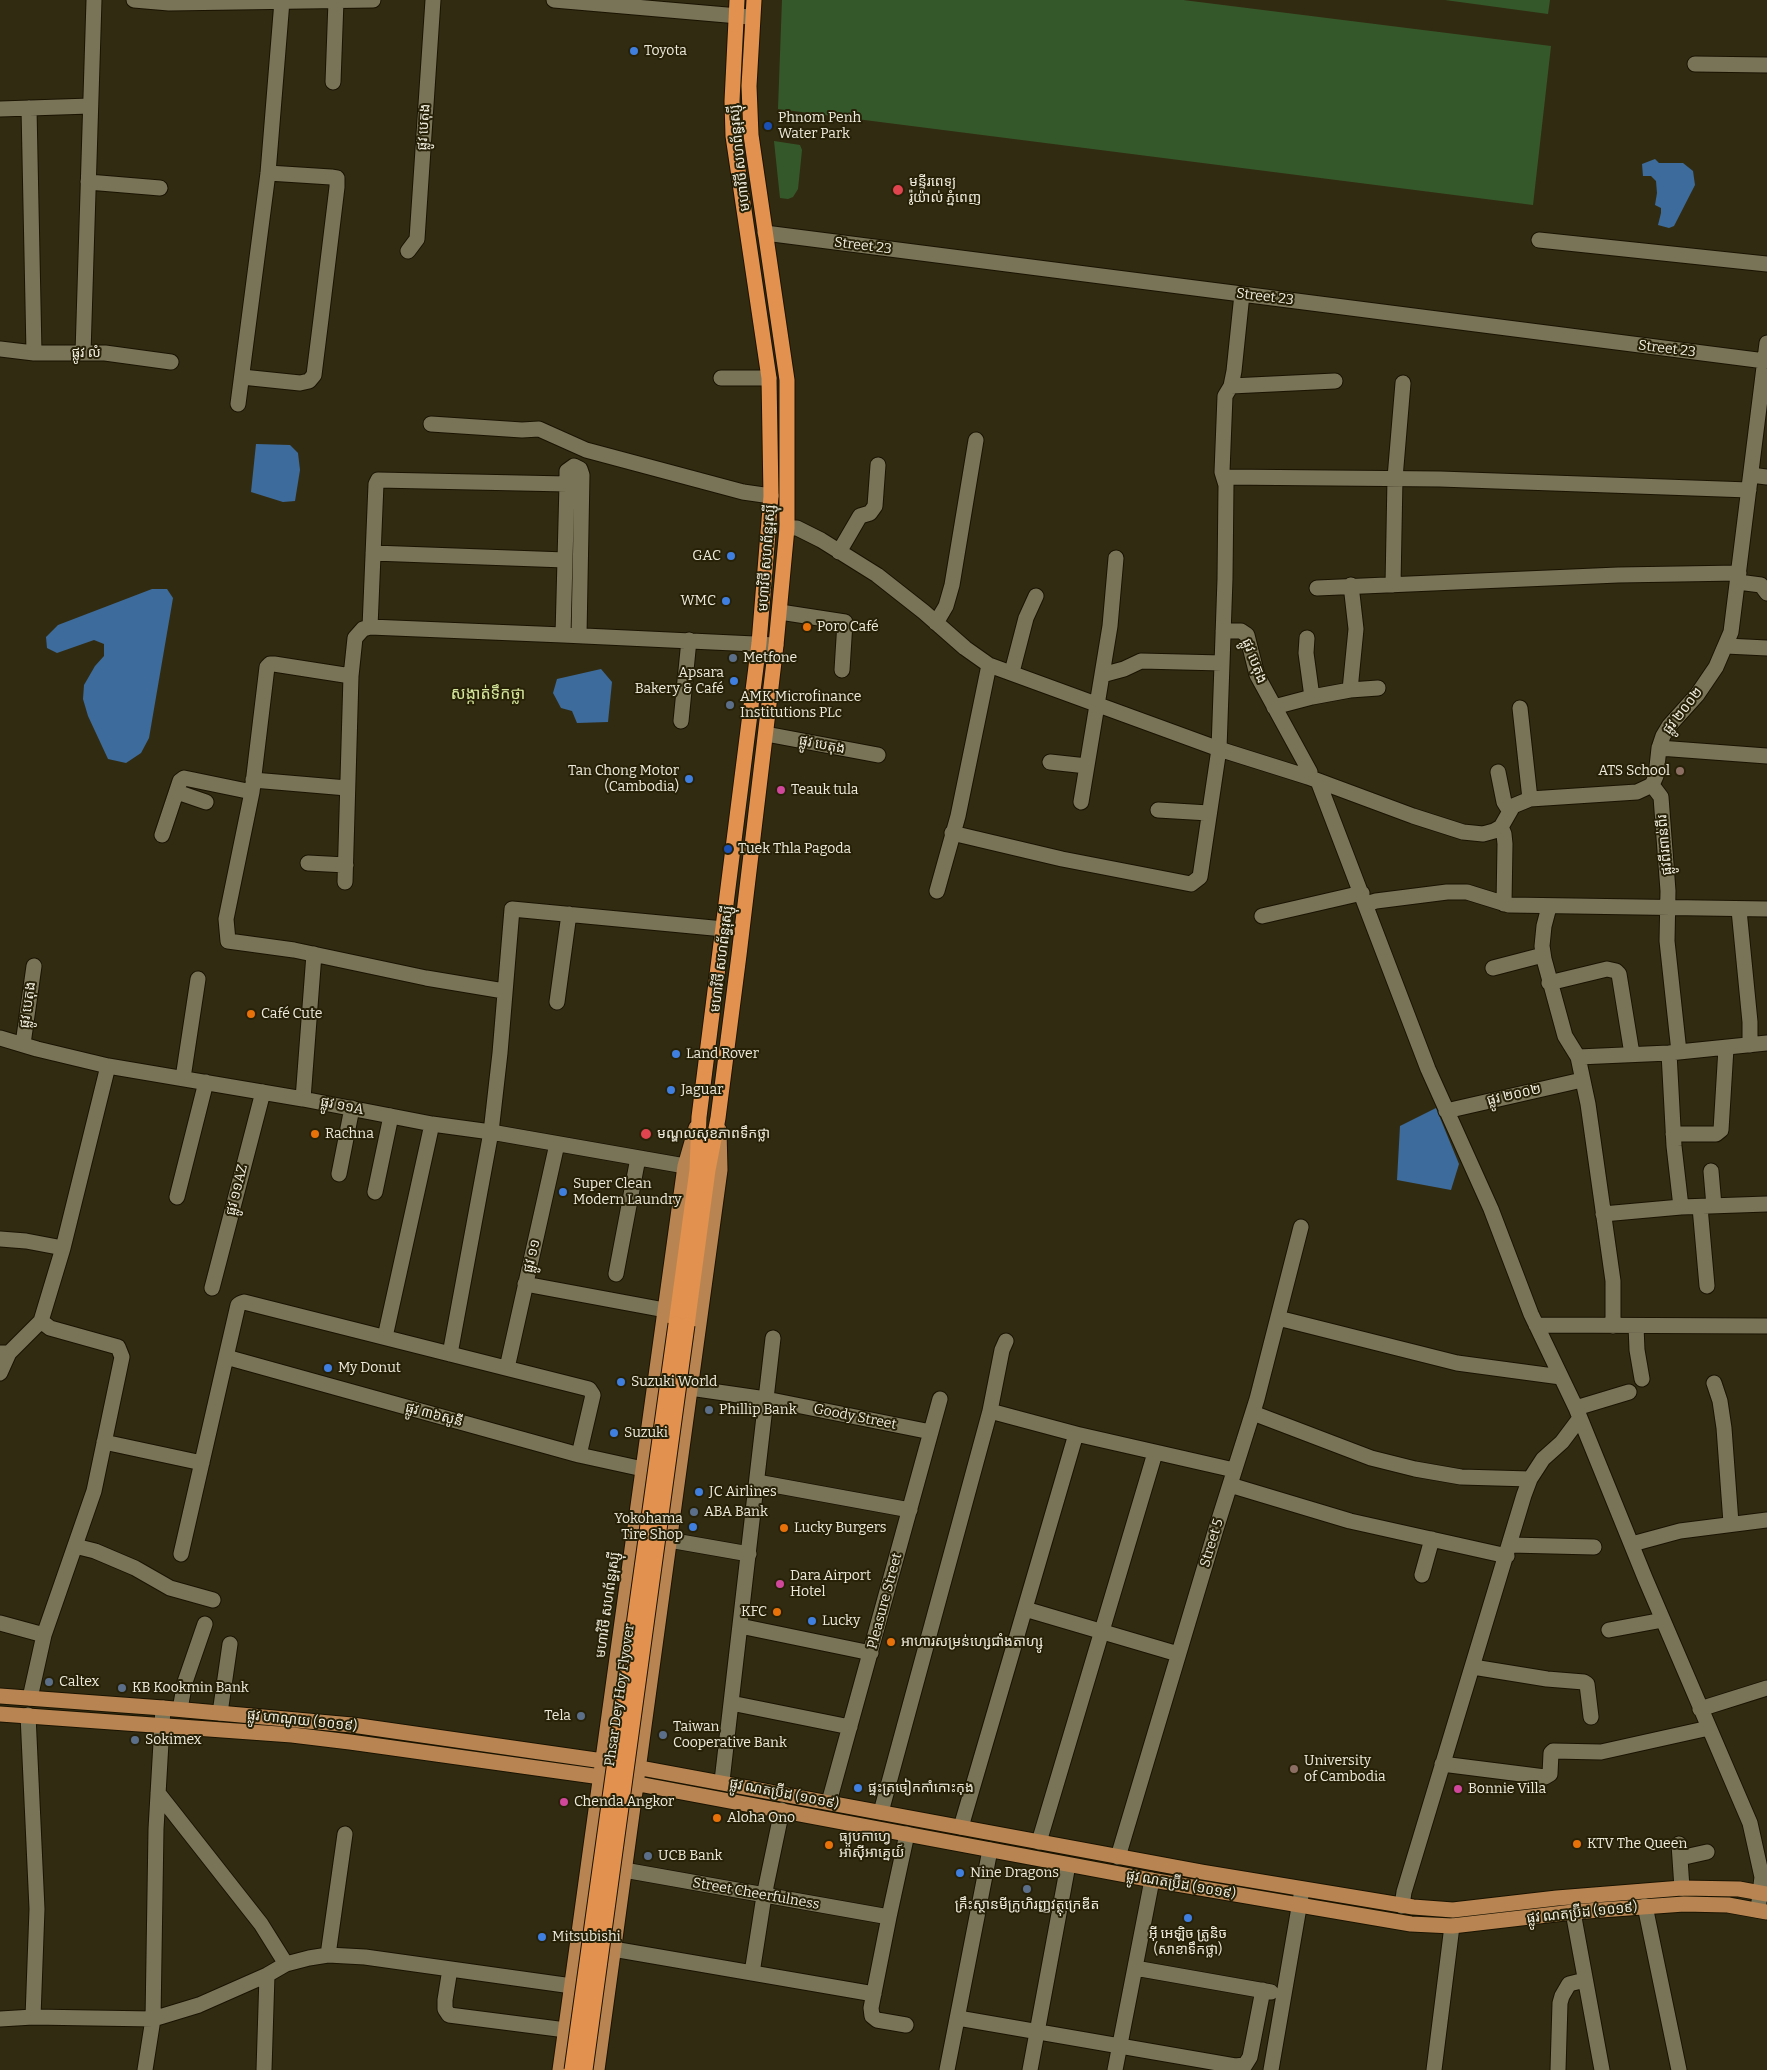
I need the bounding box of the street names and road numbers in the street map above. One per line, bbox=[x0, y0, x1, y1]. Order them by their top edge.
street label: ផ្លូវ បេតុង bbox=[414, 103, 434, 151]
street label: មហាវិថី សហព័ន្ធរុស្ស៊ី bbox=[726, 104, 754, 212]
street label: Street 23 bbox=[833, 234, 893, 258]
street label: Street 23 bbox=[1235, 285, 1295, 309]
street label: Street 23 bbox=[1637, 337, 1697, 361]
street label: ផ្លូវ លំ bbox=[71, 345, 101, 361]
street label: មហាវិថី សហព័ន្ធរុស្ស៊ី bbox=[755, 504, 779, 612]
street label: ផ្លូវ បេតុង bbox=[1238, 636, 1270, 686]
street label: ផ្លូវ ២០០២ bbox=[1659, 684, 1707, 738]
street label: ផ្លូវ បេតុង bbox=[797, 732, 847, 758]
street label: ផ្លូវពីរពាន់ពីរ bbox=[1654, 814, 1676, 876]
street label: មហាវិថី សហព័ន្ធរុស្ស៊ី bbox=[707, 905, 737, 1013]
street label: ផ្លូវ បេតុង bbox=[16, 981, 40, 1029]
street label: ផ្លូវ ២០០២ bbox=[1485, 1081, 1543, 1109]
street label: ផ្លូវ ១១A bbox=[319, 1094, 365, 1118]
street label: ផ្លូវ ១១AZ bbox=[223, 1163, 251, 1217]
street label: ផ្លូវ ១១ bbox=[520, 1238, 544, 1274]
street label: ផ្លូវ ៣៦សូនី bbox=[403, 1399, 465, 1431]
street label: Goody Street bbox=[812, 1401, 898, 1433]
street label: Street 5 bbox=[1197, 1517, 1227, 1569]
street label: មហាវិថី សហព័ន្ធរុស្ស៊ី bbox=[592, 1551, 624, 1659]
street label: Pleasure Street bbox=[864, 1551, 906, 1651]
street label: Phsar Dey Hoy Flyover bbox=[602, 1623, 638, 1767]
street label: ផ្លូវ ហាណូយ (១០១៩) bbox=[246, 1707, 358, 1735]
street label: ផ្លូវ ណតប្រ៊ីដ (១០១៩) bbox=[728, 1775, 840, 1813]
street label: ផ្លូវ ណតប្រ៊ីដ (១០១៩) bbox=[1125, 1867, 1237, 1903]
street label: Street Cheerfulness bbox=[691, 1875, 821, 1913]
street label: ផ្លូវ ណតប្រ៊ីដ (១០១៩) bbox=[1526, 1899, 1638, 1927]

